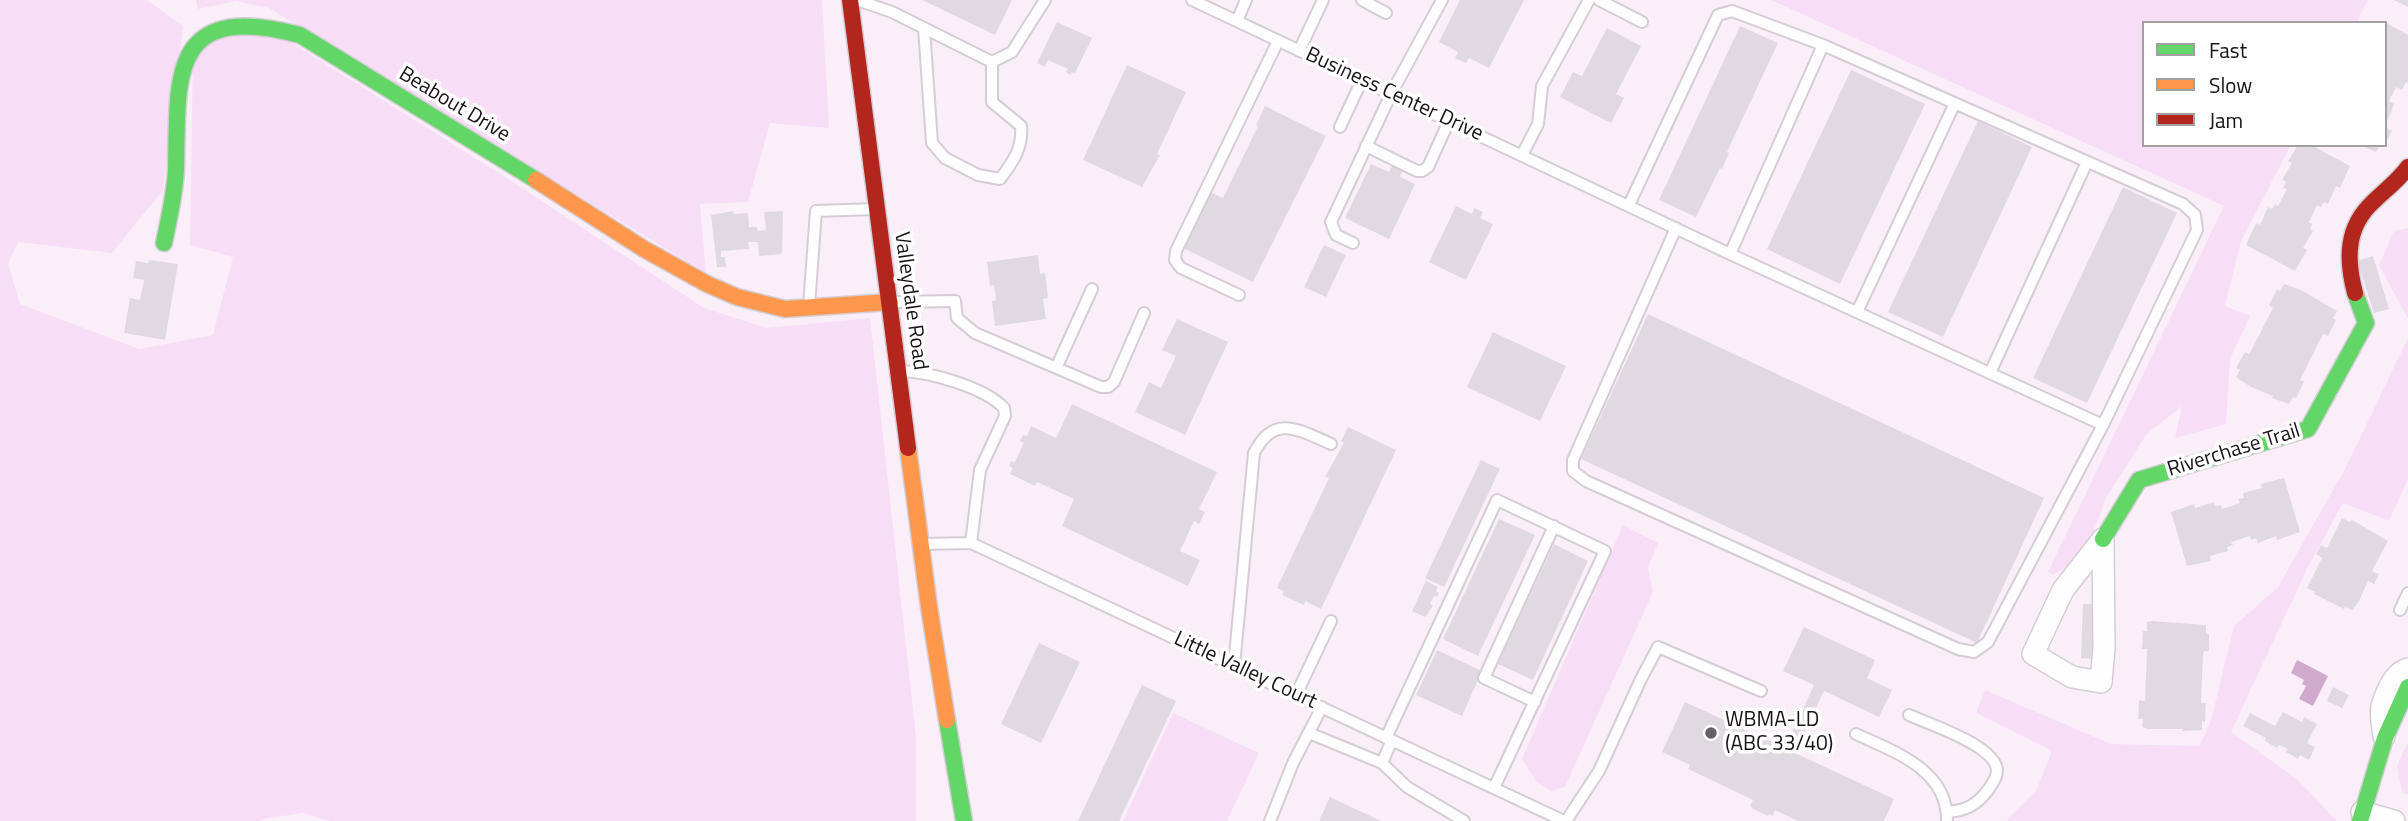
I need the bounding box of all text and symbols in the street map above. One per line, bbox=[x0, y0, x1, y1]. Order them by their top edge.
legend bbox=[2142, 21, 2387, 147]
text: Fast bbox=[2209, 34, 2247, 66]
street label: Business Center Drive bbox=[1301, 43, 1487, 147]
street label: Beabout Drive bbox=[394, 62, 514, 148]
text: Slow bbox=[2209, 69, 2252, 101]
text: Jam bbox=[2209, 104, 2243, 136]
street label: Valleydale Road bbox=[888, 230, 932, 372]
street label: Riverchase Trail bbox=[2165, 419, 2303, 483]
street label: Little Valley Court bbox=[1170, 627, 1320, 715]
place label: WBMA-LD (ABC 33/40) bbox=[1725, 708, 1833, 758]
marker: WBMA-LD (ABC 33/40) bbox=[1703, 725, 1719, 741]

